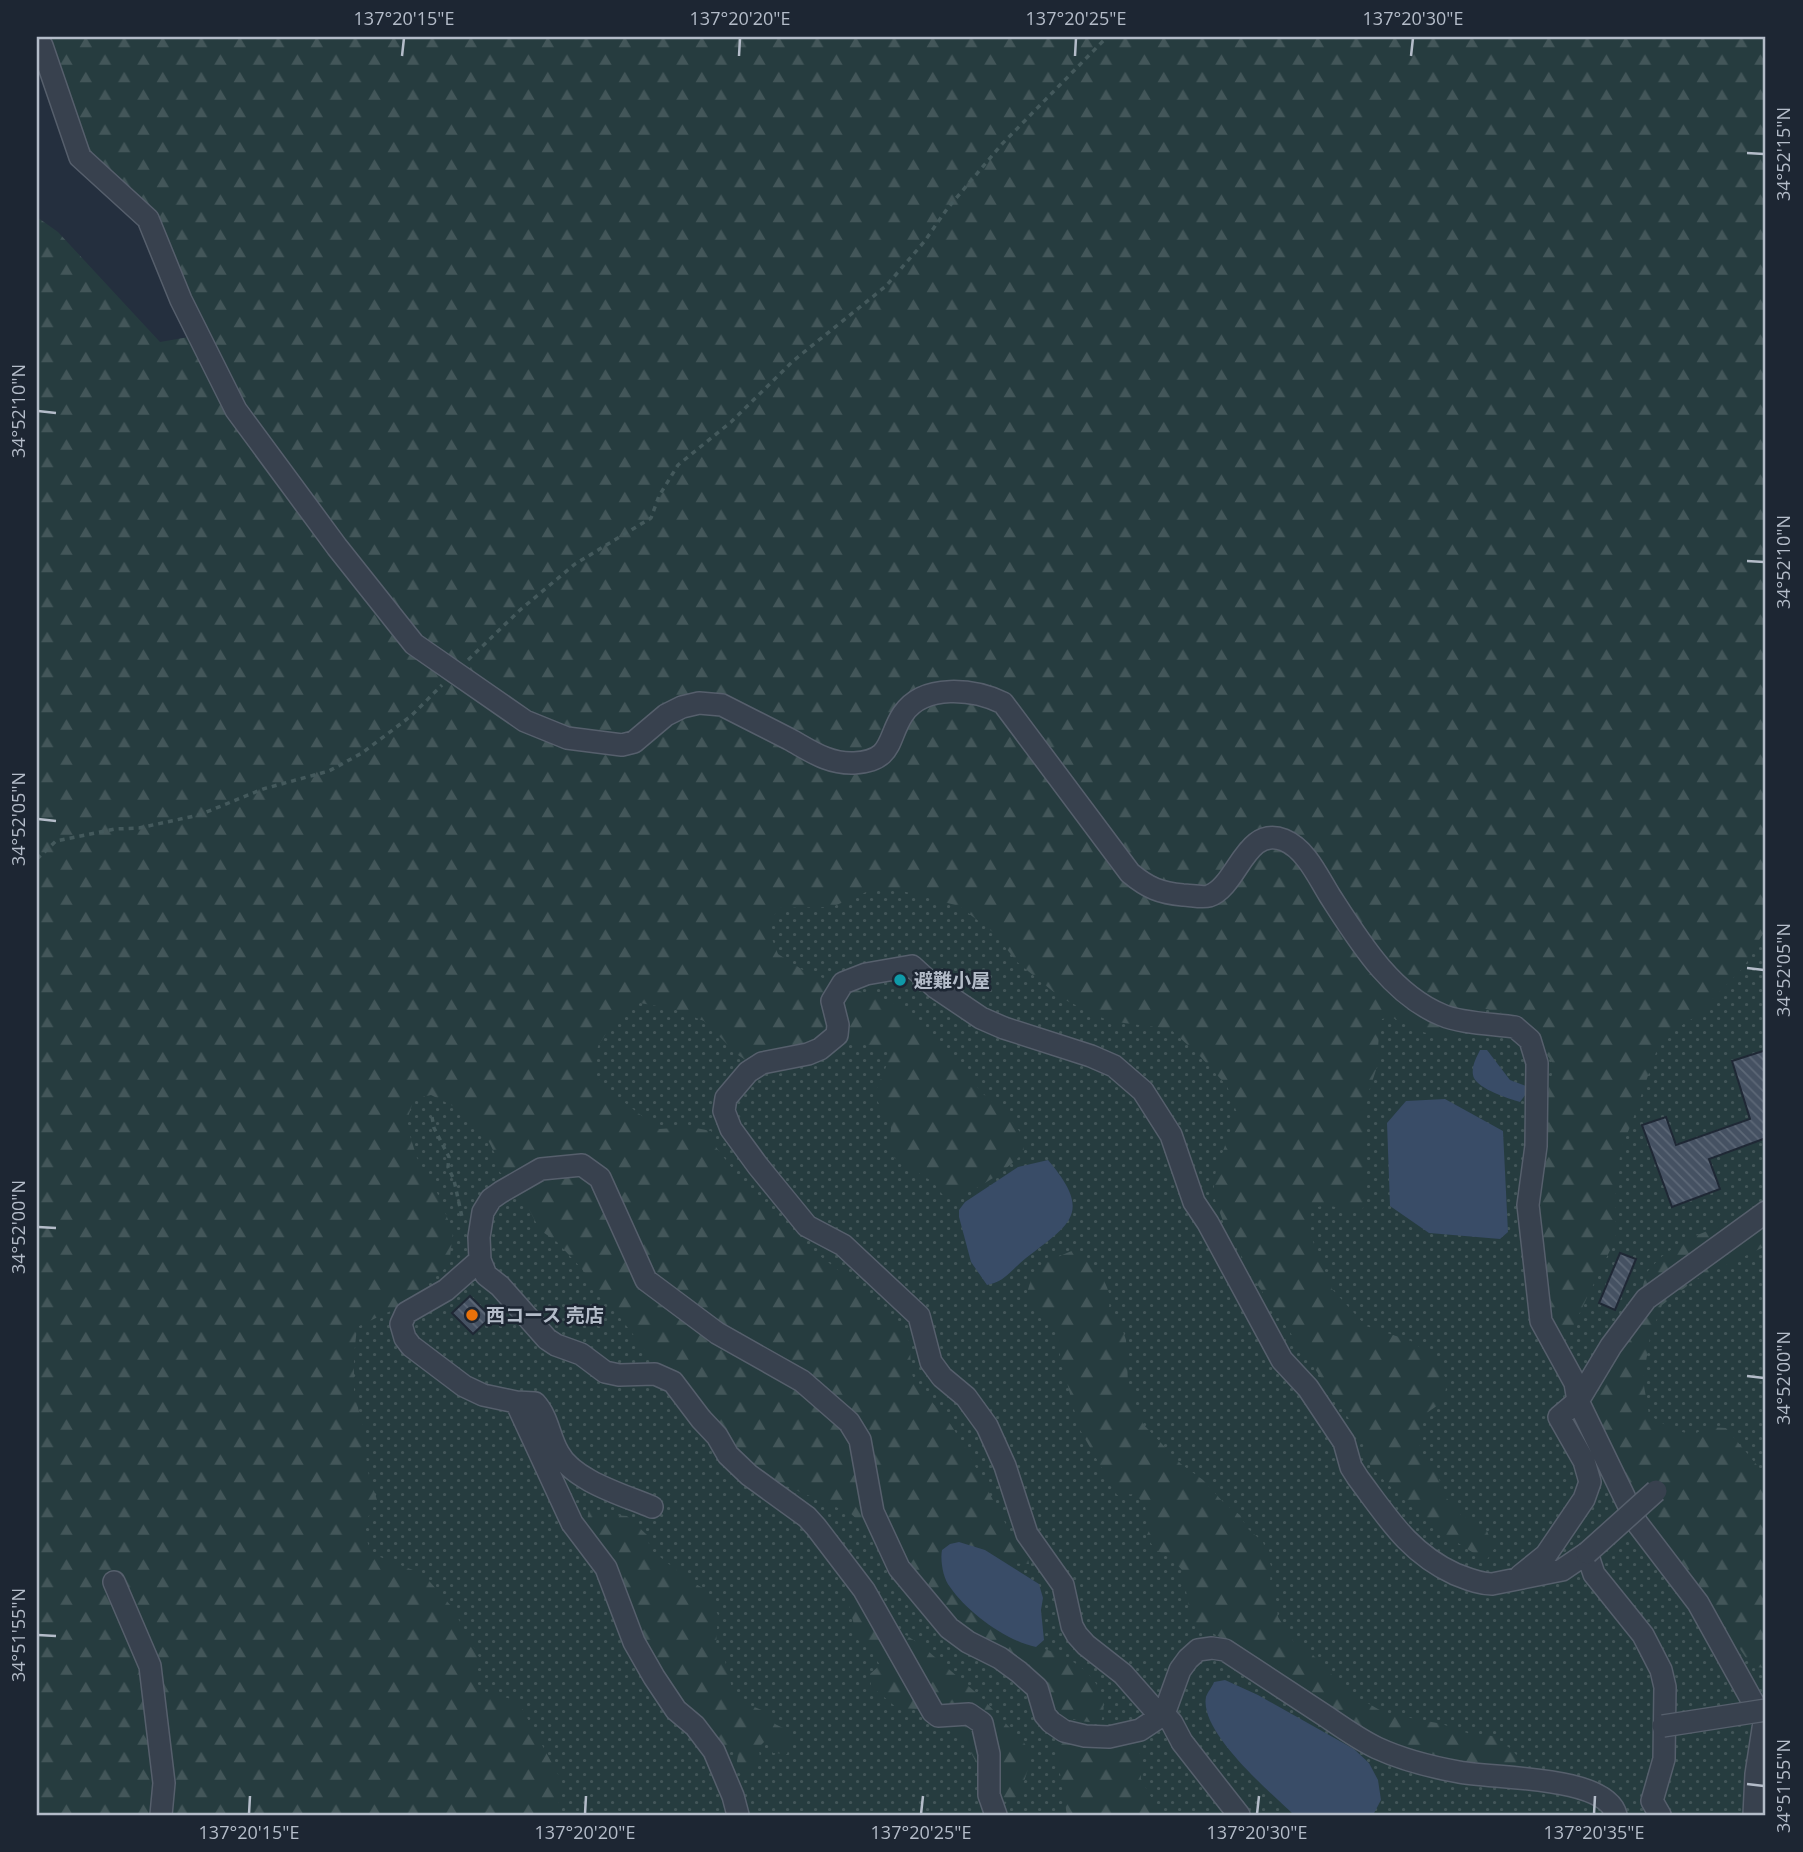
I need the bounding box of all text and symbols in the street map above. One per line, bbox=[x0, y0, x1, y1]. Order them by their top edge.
text: 137°20'15"E bbox=[354, 6, 454, 30]
text: 137°20'20"E bbox=[690, 6, 790, 30]
text: 137°20'25"E bbox=[1026, 6, 1126, 30]
text: 137°20'30"E bbox=[1363, 6, 1463, 30]
text: 34°52'15"N bbox=[1771, 107, 1795, 201]
text: 34°52'10"N bbox=[6, 364, 30, 458]
text: 34°52'10"N bbox=[1771, 515, 1795, 609]
text: 34°52'05"N bbox=[6, 772, 30, 866]
text: 34°52'05"N bbox=[1771, 923, 1795, 1017]
place label: 避難小屋 bbox=[914, 967, 990, 993]
marker: 避難小屋 bbox=[892, 972, 908, 988]
text: 34°52'00"N bbox=[6, 1180, 30, 1274]
place label: 西コース 売店 bbox=[486, 1302, 604, 1328]
marker: 西コース 売店 bbox=[464, 1307, 480, 1323]
text: 34°52'00"N bbox=[1771, 1331, 1795, 1425]
text: 34°51'55"N bbox=[6, 1588, 30, 1682]
text: 34°51'55"N bbox=[1771, 1739, 1795, 1833]
text: 137°20'15"E bbox=[199, 1820, 299, 1844]
text: 137°20'20"E bbox=[535, 1820, 635, 1844]
text: 137°20'25"E bbox=[871, 1820, 971, 1844]
text: 137°20'30"E bbox=[1207, 1820, 1307, 1844]
text: 137°20'35"E bbox=[1544, 1820, 1644, 1844]

